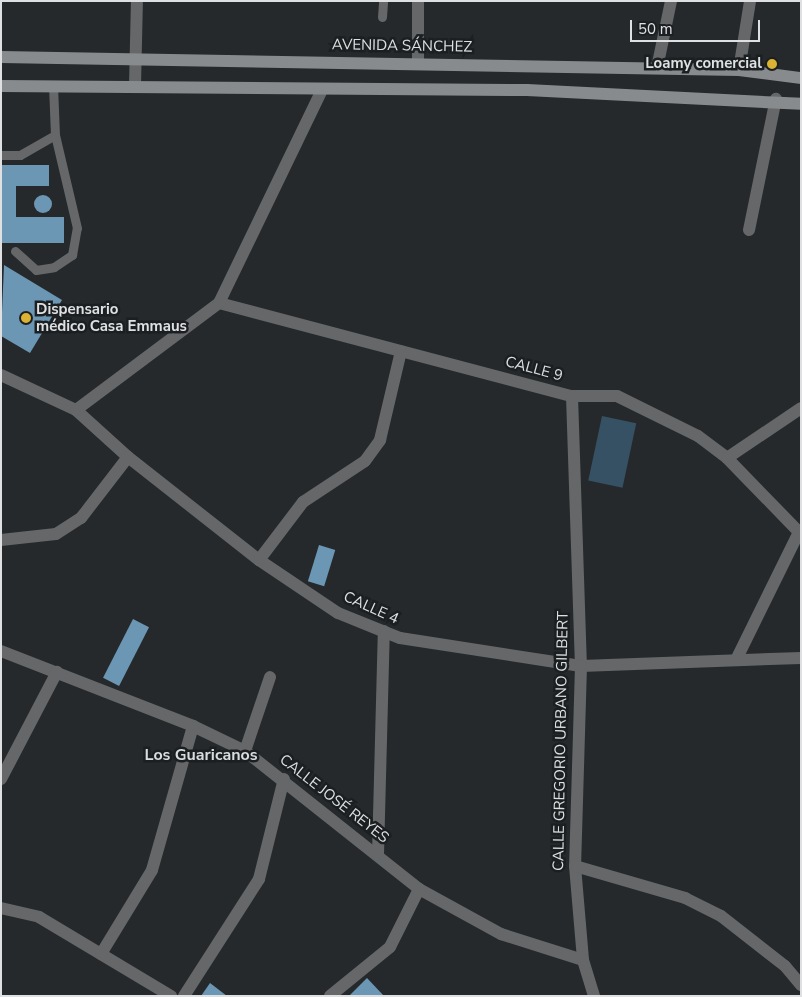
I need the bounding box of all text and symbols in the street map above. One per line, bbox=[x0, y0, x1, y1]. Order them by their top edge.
scale bar bbox=[632, 10, 762, 42]
text: 50 m bbox=[638, 19, 673, 39]
street label: AVENIDA SÁNCHEZ bbox=[332, 36, 472, 56]
place label: Loamy comercial bbox=[645, 55, 762, 73]
marker: Loamy comercial bbox=[766, 58, 778, 70]
place label: Dispensario médico Casa Emmaus bbox=[36, 300, 187, 335]
marker: Dispensario médico Casa Emmaus bbox=[20, 312, 32, 324]
street label: CALLE 9 bbox=[503, 353, 565, 385]
street label: CALLE 4 bbox=[341, 588, 401, 628]
street label: CALLE GREGORIO URBANO GILBERT bbox=[550, 611, 572, 871]
district label: Los Guaricanos bbox=[144, 745, 258, 765]
street label: CALLE JOSÉ REYES bbox=[276, 751, 392, 847]

